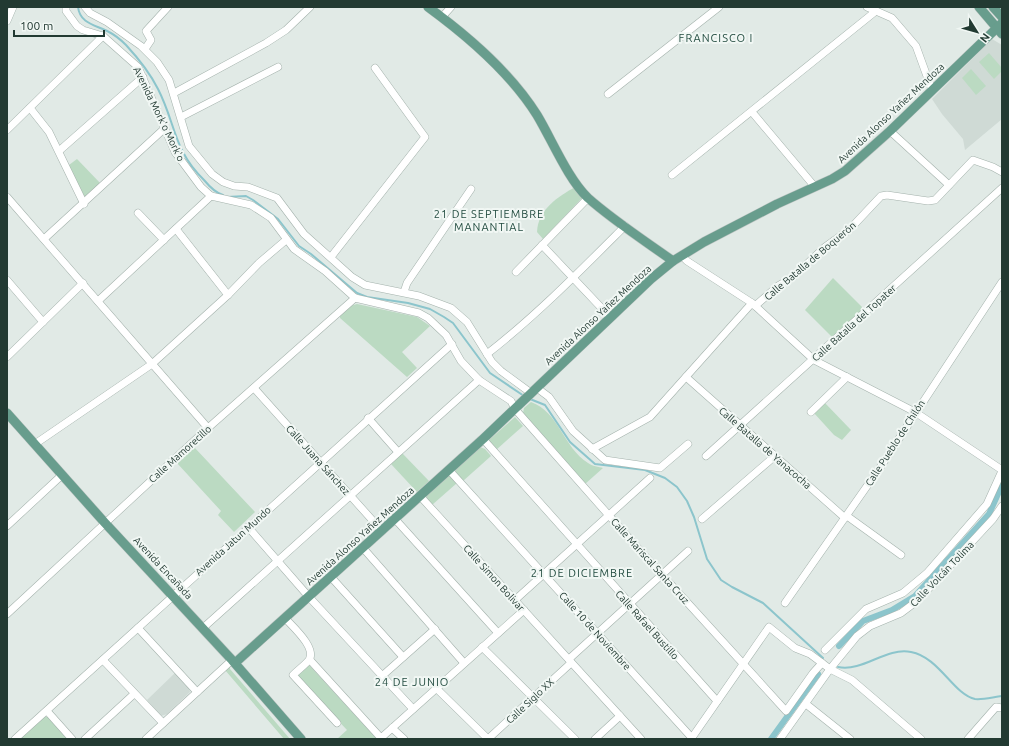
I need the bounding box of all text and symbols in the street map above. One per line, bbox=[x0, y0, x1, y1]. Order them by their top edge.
scale bar bbox=[14, 12, 104, 38]
north arrow bbox=[957, 12, 997, 52]
text: 100 m bbox=[20, 19, 53, 32]
text: N bbox=[978, 31, 992, 45]
district label: FRANCISCO I bbox=[679, 32, 753, 44]
street label: Avenida Alonso Yañez Mendoza bbox=[836, 61, 946, 165]
street label: Avenida Mork'o Mork'o bbox=[131, 65, 187, 163]
district label: 21 DE SEPTIEMBRE MANANTIAL bbox=[434, 208, 544, 233]
street label: Calle Batalla de Boquerón bbox=[762, 220, 858, 302]
street label: Avenida Alonso Yañez Mendoza bbox=[543, 263, 653, 367]
street label: Calle Batalla del Topater bbox=[810, 282, 898, 364]
street label: Calle Pueblo de Chilón bbox=[863, 398, 927, 488]
street label: Calle Batalla de Yanacocha bbox=[717, 405, 813, 491]
street label: Calle Mamorecillo bbox=[147, 423, 214, 485]
street label: Calle Juana Sánchez bbox=[284, 423, 352, 497]
street label: Avenida Alonso Yañez Mendoza bbox=[304, 485, 416, 587]
street label: Avenida Jatun Mundo bbox=[193, 504, 273, 578]
street label: Calle Mariscal Santa Cruz bbox=[609, 516, 692, 606]
street label: Avenida Encañada bbox=[131, 535, 195, 601]
street label: Calle Volcán Tolima bbox=[908, 539, 976, 609]
street label: Calle Simon Bolivar bbox=[461, 543, 527, 614]
district label: 21 DE DICIEMBRE bbox=[531, 567, 633, 579]
street label: Calle Rafael Bustillo bbox=[613, 588, 681, 662]
street label: Calle 10 de Noviembre bbox=[557, 590, 633, 672]
district label: 24 DE JUNIO bbox=[375, 676, 449, 688]
street label: Calle Siglo XX bbox=[504, 676, 556, 726]

